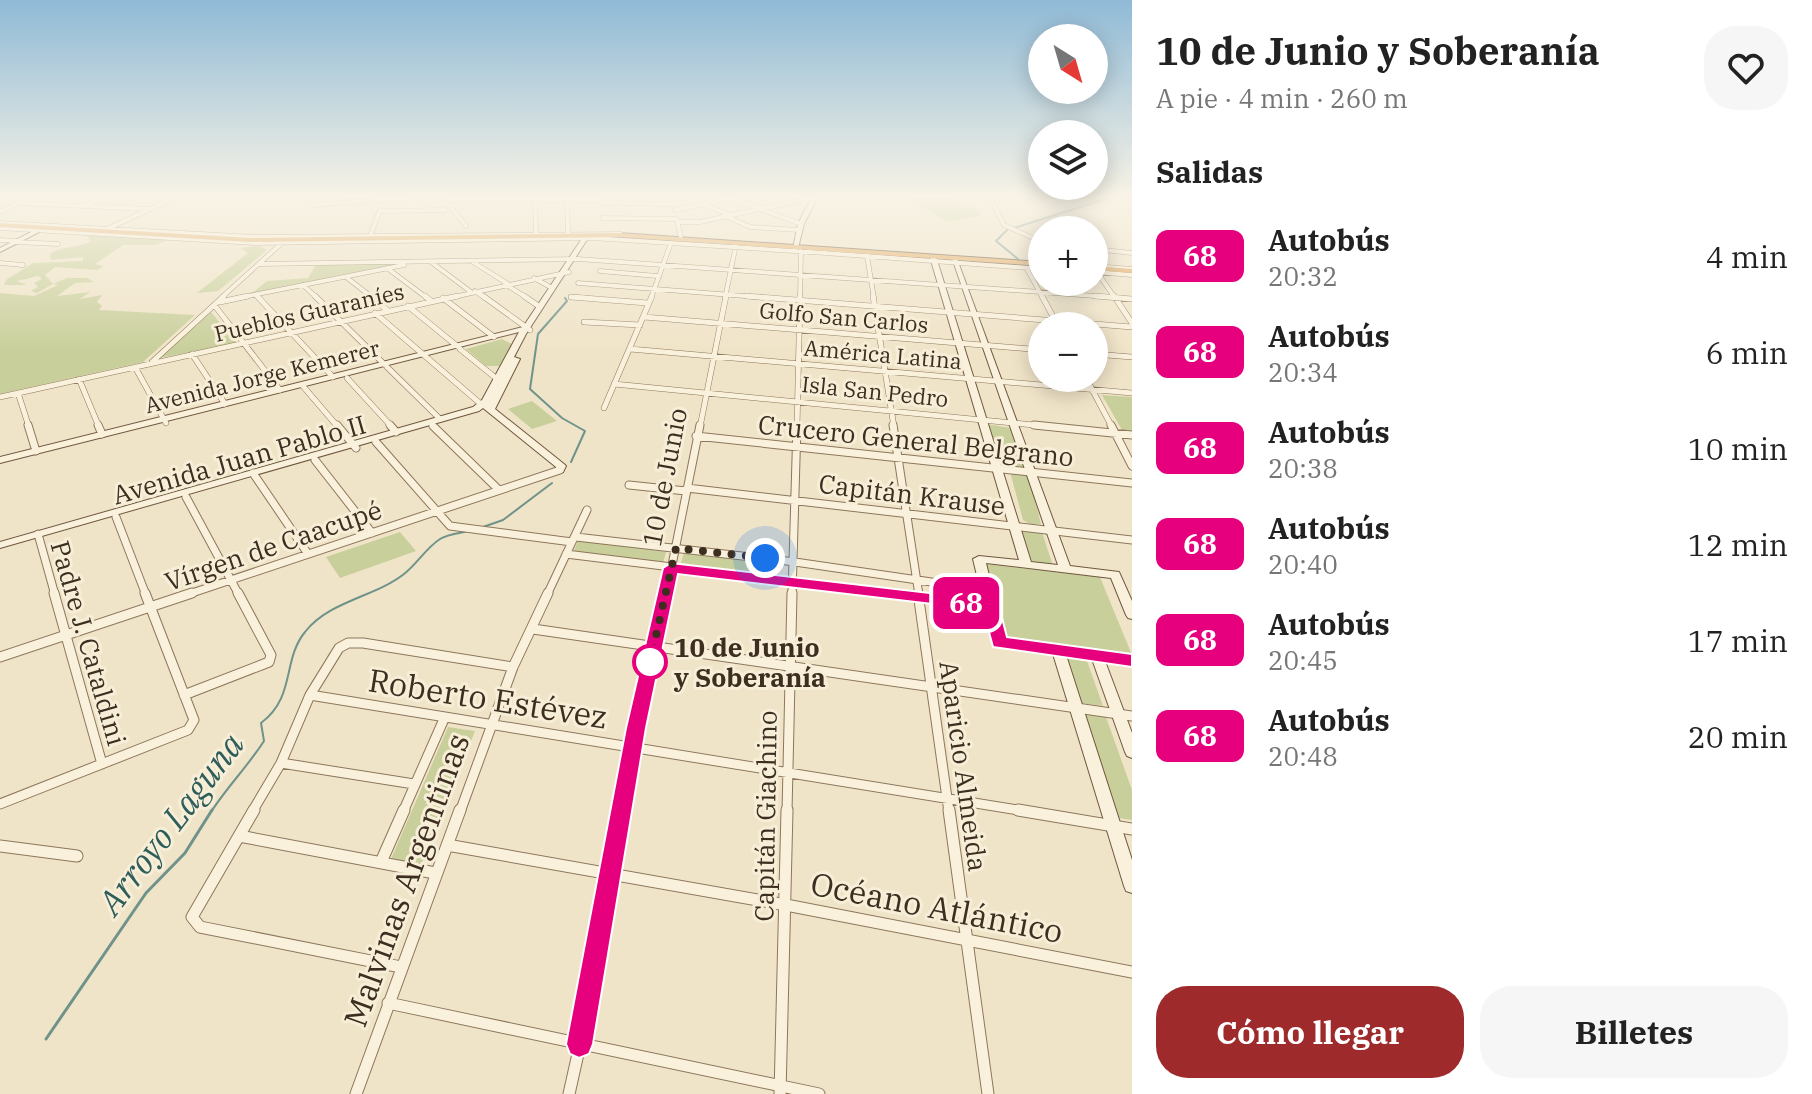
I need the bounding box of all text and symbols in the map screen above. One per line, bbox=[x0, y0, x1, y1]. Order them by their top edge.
north arrow bbox=[1028, 24, 1108, 104]
map controls bbox=[1028, 24, 1108, 392]
text: 10 de Junio y Soberanía bbox=[1156, 26, 1600, 75]
button: heart bbox=[1704, 26, 1788, 110]
text: A pie · 4 min · 260 m bbox=[1156, 81, 1408, 115]
button: layers bbox=[1028, 120, 1108, 200]
text: Salidas bbox=[1156, 152, 1263, 191]
button: + bbox=[1028, 216, 1108, 296]
text: Autobús bbox=[1268, 220, 1390, 259]
text: 68 bbox=[1183, 237, 1217, 274]
text: 4 min bbox=[1706, 237, 1788, 276]
text: 20:32 bbox=[1268, 259, 1338, 293]
street label: Pueblos Guaraníes bbox=[211, 276, 407, 348]
street label: Golfo San Carlos bbox=[758, 295, 930, 339]
button: − bbox=[1028, 312, 1108, 392]
text: Autobús bbox=[1268, 316, 1390, 355]
street label: Avenida Jorge Kemerer bbox=[142, 333, 383, 419]
street label: América Latina bbox=[803, 333, 963, 375]
text: 68 bbox=[1183, 333, 1217, 370]
text: 6 min bbox=[1706, 333, 1788, 372]
text: 20:34 bbox=[1268, 355, 1338, 389]
street label: Isla San Pedro bbox=[800, 369, 950, 413]
street label: 10 de Junio bbox=[634, 405, 694, 549]
street label: Avenida Juan Pablo II bbox=[108, 407, 370, 511]
street label: Crucero General Belgrano bbox=[757, 407, 1075, 473]
text: Autobús bbox=[1268, 412, 1390, 451]
text: 68 bbox=[1183, 429, 1217, 466]
text: 10 min bbox=[1688, 429, 1788, 468]
text: 20:38 bbox=[1268, 451, 1338, 485]
street label: Capitán Krause bbox=[817, 466, 1007, 522]
street label: Vírgen de Caacupé bbox=[160, 492, 386, 598]
text: Autobús bbox=[1268, 508, 1390, 547]
text: 68 bbox=[1183, 525, 1217, 562]
text: 12 min bbox=[1688, 525, 1788, 564]
street label: Padre J. Cataldini bbox=[44, 537, 134, 749]
your location bbox=[745, 538, 785, 578]
text: 20:40 bbox=[1268, 547, 1338, 581]
line badge: 68 bbox=[930, 577, 1002, 629]
text: 68 bbox=[949, 584, 983, 621]
text: Autobús bbox=[1268, 604, 1390, 643]
text: 68 bbox=[1183, 621, 1217, 658]
text: 17 min bbox=[1688, 621, 1788, 660]
place label: 10 de Junio y Soberanía bbox=[673, 630, 826, 694]
text: 20:45 bbox=[1268, 643, 1338, 677]
marker: 10 de Junio y Soberanía bbox=[633, 645, 667, 679]
street label: Roberto Estévez bbox=[366, 658, 610, 738]
street label: Aparicio Almeida bbox=[932, 659, 996, 873]
text: Autobús bbox=[1268, 700, 1390, 739]
street label: Capitán Giachino bbox=[746, 710, 784, 922]
text: 68 bbox=[1183, 717, 1217, 754]
text: 20 min bbox=[1688, 717, 1788, 756]
water label: Arroyo Laguna bbox=[86, 723, 253, 924]
street label: Malvinas Argentinas bbox=[333, 728, 479, 1032]
text: 20:48 bbox=[1268, 739, 1338, 773]
street label: Océano Atlántico bbox=[807, 862, 1067, 952]
button: Cómo llegar bbox=[1156, 986, 1464, 1078]
button: Billetes bbox=[1480, 986, 1788, 1078]

